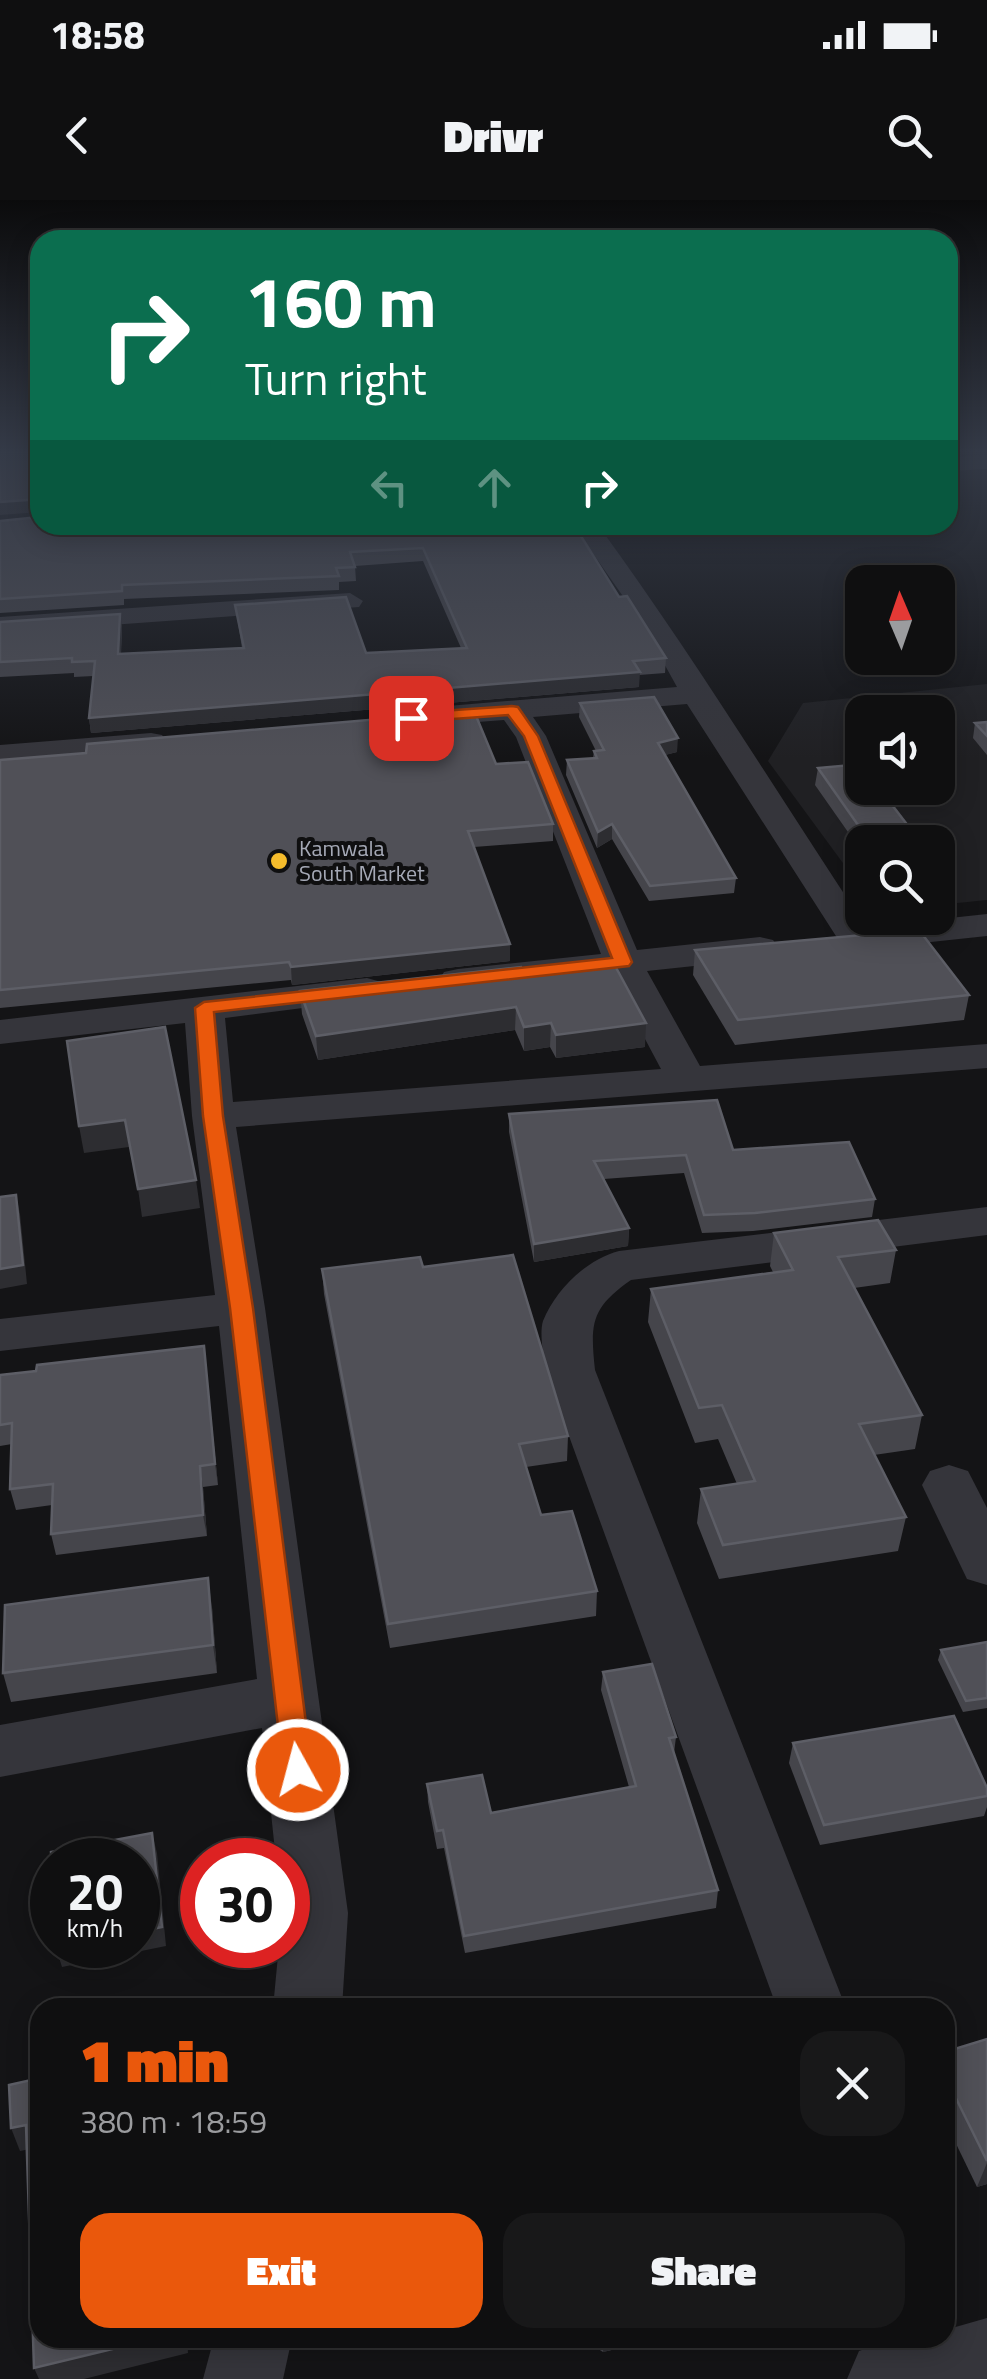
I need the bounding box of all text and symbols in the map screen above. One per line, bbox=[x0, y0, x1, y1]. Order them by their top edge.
text: 18:58 bbox=[50, 6, 145, 64]
text: Drivr bbox=[444, 101, 543, 169]
icon: back bbox=[50, 108, 105, 163]
icon: search bbox=[882, 108, 937, 163]
text: 160 m bbox=[245, 248, 437, 354]
icon: right bbox=[80, 270, 210, 400]
text: Turn right bbox=[245, 344, 427, 412]
icon: left bbox=[362, 460, 417, 515]
icon: ahead bbox=[467, 460, 522, 515]
icon: right bbox=[572, 460, 627, 515]
north arrow bbox=[845, 565, 955, 675]
map controls bbox=[845, 565, 955, 935]
pin bbox=[369, 676, 454, 761]
icon: arrive bbox=[384, 691, 439, 746]
button: sound bbox=[845, 695, 955, 805]
button: search bbox=[845, 825, 955, 935]
place label: Kamwala South Market bbox=[299, 831, 425, 890]
marker: Kamwala South Market bbox=[268, 850, 290, 872]
position arrow bbox=[246, 1718, 350, 1822]
speed limit sign: 30 bbox=[180, 1838, 310, 1968]
text: 20 bbox=[67, 1853, 123, 1929]
text: km/h bbox=[67, 1909, 123, 1947]
text: 1 min bbox=[80, 2014, 229, 2105]
button: close bbox=[800, 2031, 905, 2136]
text: 380 m · 18:59 bbox=[80, 2097, 267, 2145]
button: Exit bbox=[80, 2213, 483, 2328]
button: Share bbox=[503, 2213, 905, 2328]

